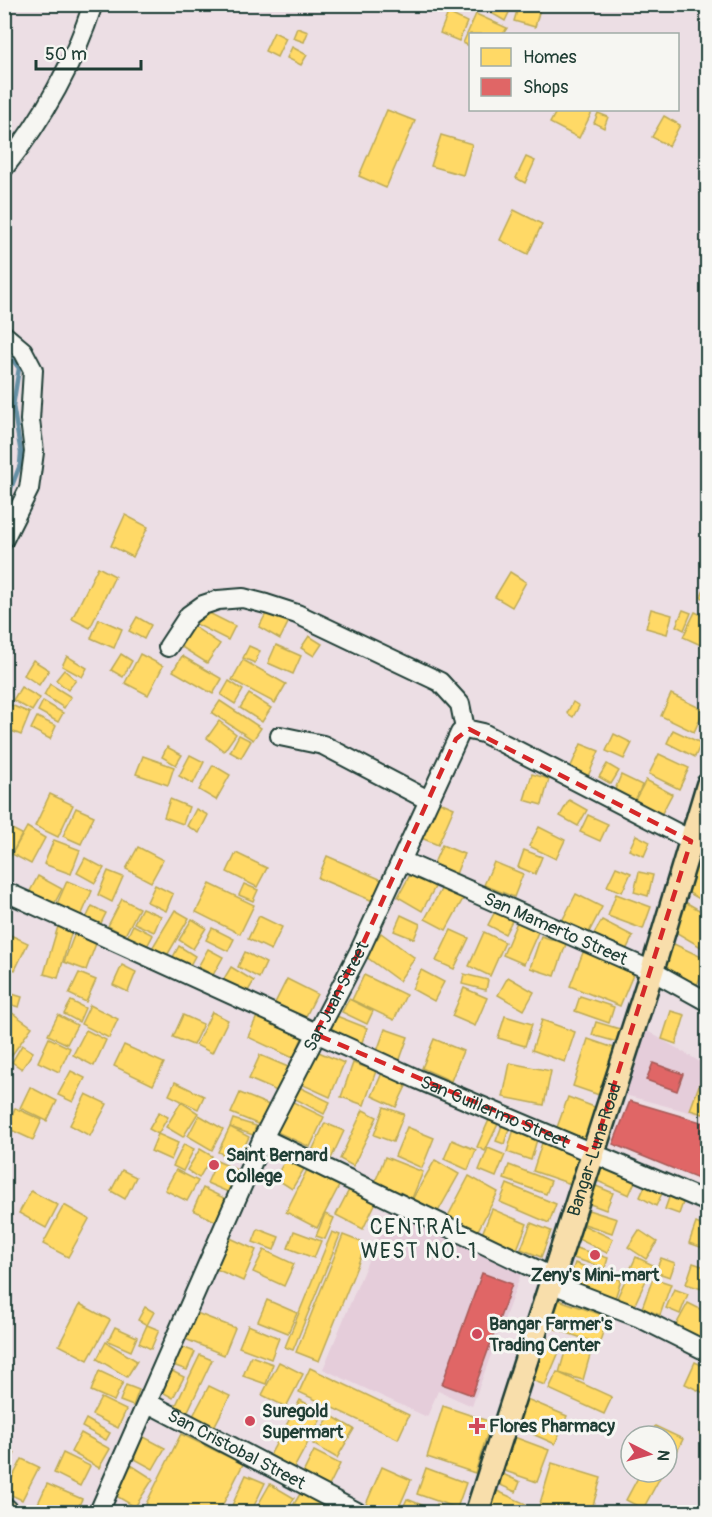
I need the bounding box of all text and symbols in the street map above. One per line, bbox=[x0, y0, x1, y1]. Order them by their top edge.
scale bar bbox=[36, 33, 141, 71]
legend bbox=[469, 33, 679, 111]
text: 50 m bbox=[45, 43, 87, 66]
text: Homes bbox=[523, 46, 576, 69]
text: Shops bbox=[523, 76, 568, 99]
street label: San Mamerto Street bbox=[480, 887, 632, 971]
street label: San Juan Street bbox=[298, 937, 374, 1055]
street label: San Guillermo Street bbox=[417, 1070, 573, 1154]
street label: Bangar-Luna Road bbox=[562, 1080, 627, 1219]
place label: Saint Bernard College bbox=[226, 1144, 328, 1188]
marker: Saint Bernard College bbox=[207, 1158, 221, 1172]
district label: CENTRAL WEST NO. 1 bbox=[360, 1214, 478, 1265]
marker: Zeny's Mini-mart bbox=[588, 1248, 602, 1262]
place label: Zeny's Mini-mart bbox=[531, 1264, 660, 1287]
place label: Bangar Farmer's Trading Center bbox=[488, 1313, 613, 1357]
marker: Bangar Farmer's Trading Center bbox=[470, 1327, 484, 1341]
place label: Suregold Supermart bbox=[262, 1400, 344, 1444]
street label: San Cristobal Street bbox=[164, 1404, 310, 1495]
marker: Suregold Supermart bbox=[243, 1414, 257, 1428]
place label: Flores Pharmacy bbox=[489, 1415, 615, 1438]
marker: Flores Pharmacy bbox=[470, 1419, 484, 1433]
north arrow bbox=[619, 1424, 679, 1484]
text: N bbox=[652, 1449, 673, 1462]

